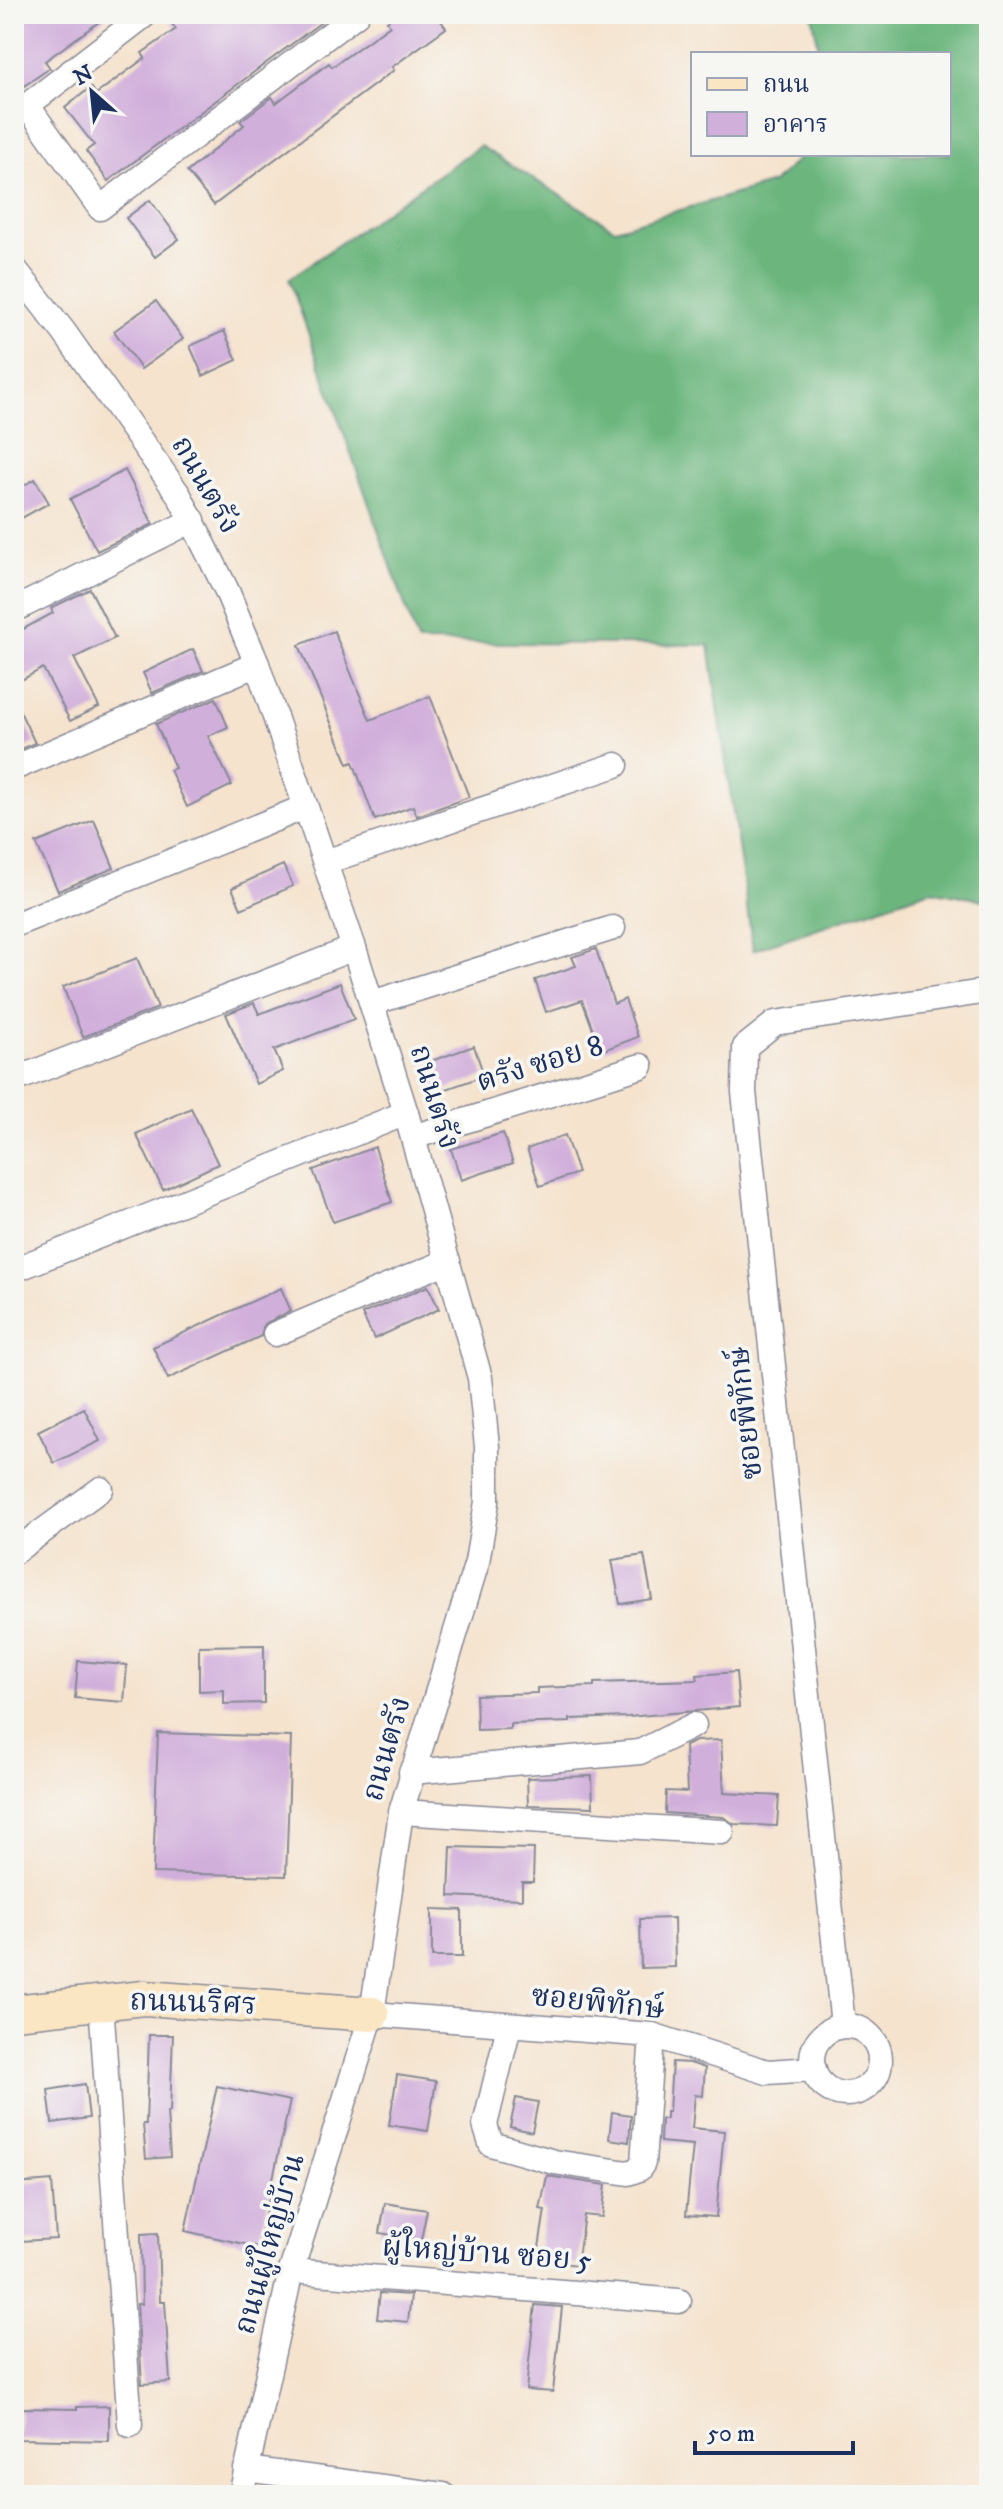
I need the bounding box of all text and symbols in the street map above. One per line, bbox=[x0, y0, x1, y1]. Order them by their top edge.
north arrow bbox=[52, 52, 132, 132]
legend bbox=[691, 52, 951, 156]
text: N bbox=[69, 59, 98, 92]
text: ถนน bbox=[763, 70, 809, 100]
text: อาคาร bbox=[763, 110, 828, 140]
street label: ถนนตรัง bbox=[162, 429, 248, 541]
street label: ตรัง ซอย 8 bbox=[472, 1027, 608, 1101]
street label: ถนนตรัง bbox=[401, 1040, 467, 1154]
street label: ซอยพิทักษ์ bbox=[721, 1344, 771, 1481]
street label: ถนนตรัง bbox=[354, 1692, 420, 1806]
street label: ซอยพิทักษ์ bbox=[530, 1978, 667, 2028]
street label: ถนนนริศร bbox=[129, 1982, 257, 2024]
street label: ถนนผู้ใหญ่บ้าน bbox=[223, 2148, 314, 2339]
street label: ผู้ใหญ่บ้าน ซอย 5 bbox=[381, 2224, 593, 2280]
scale bar bbox=[695, 2405, 853, 2455]
text: 50 m bbox=[707, 2419, 755, 2449]

